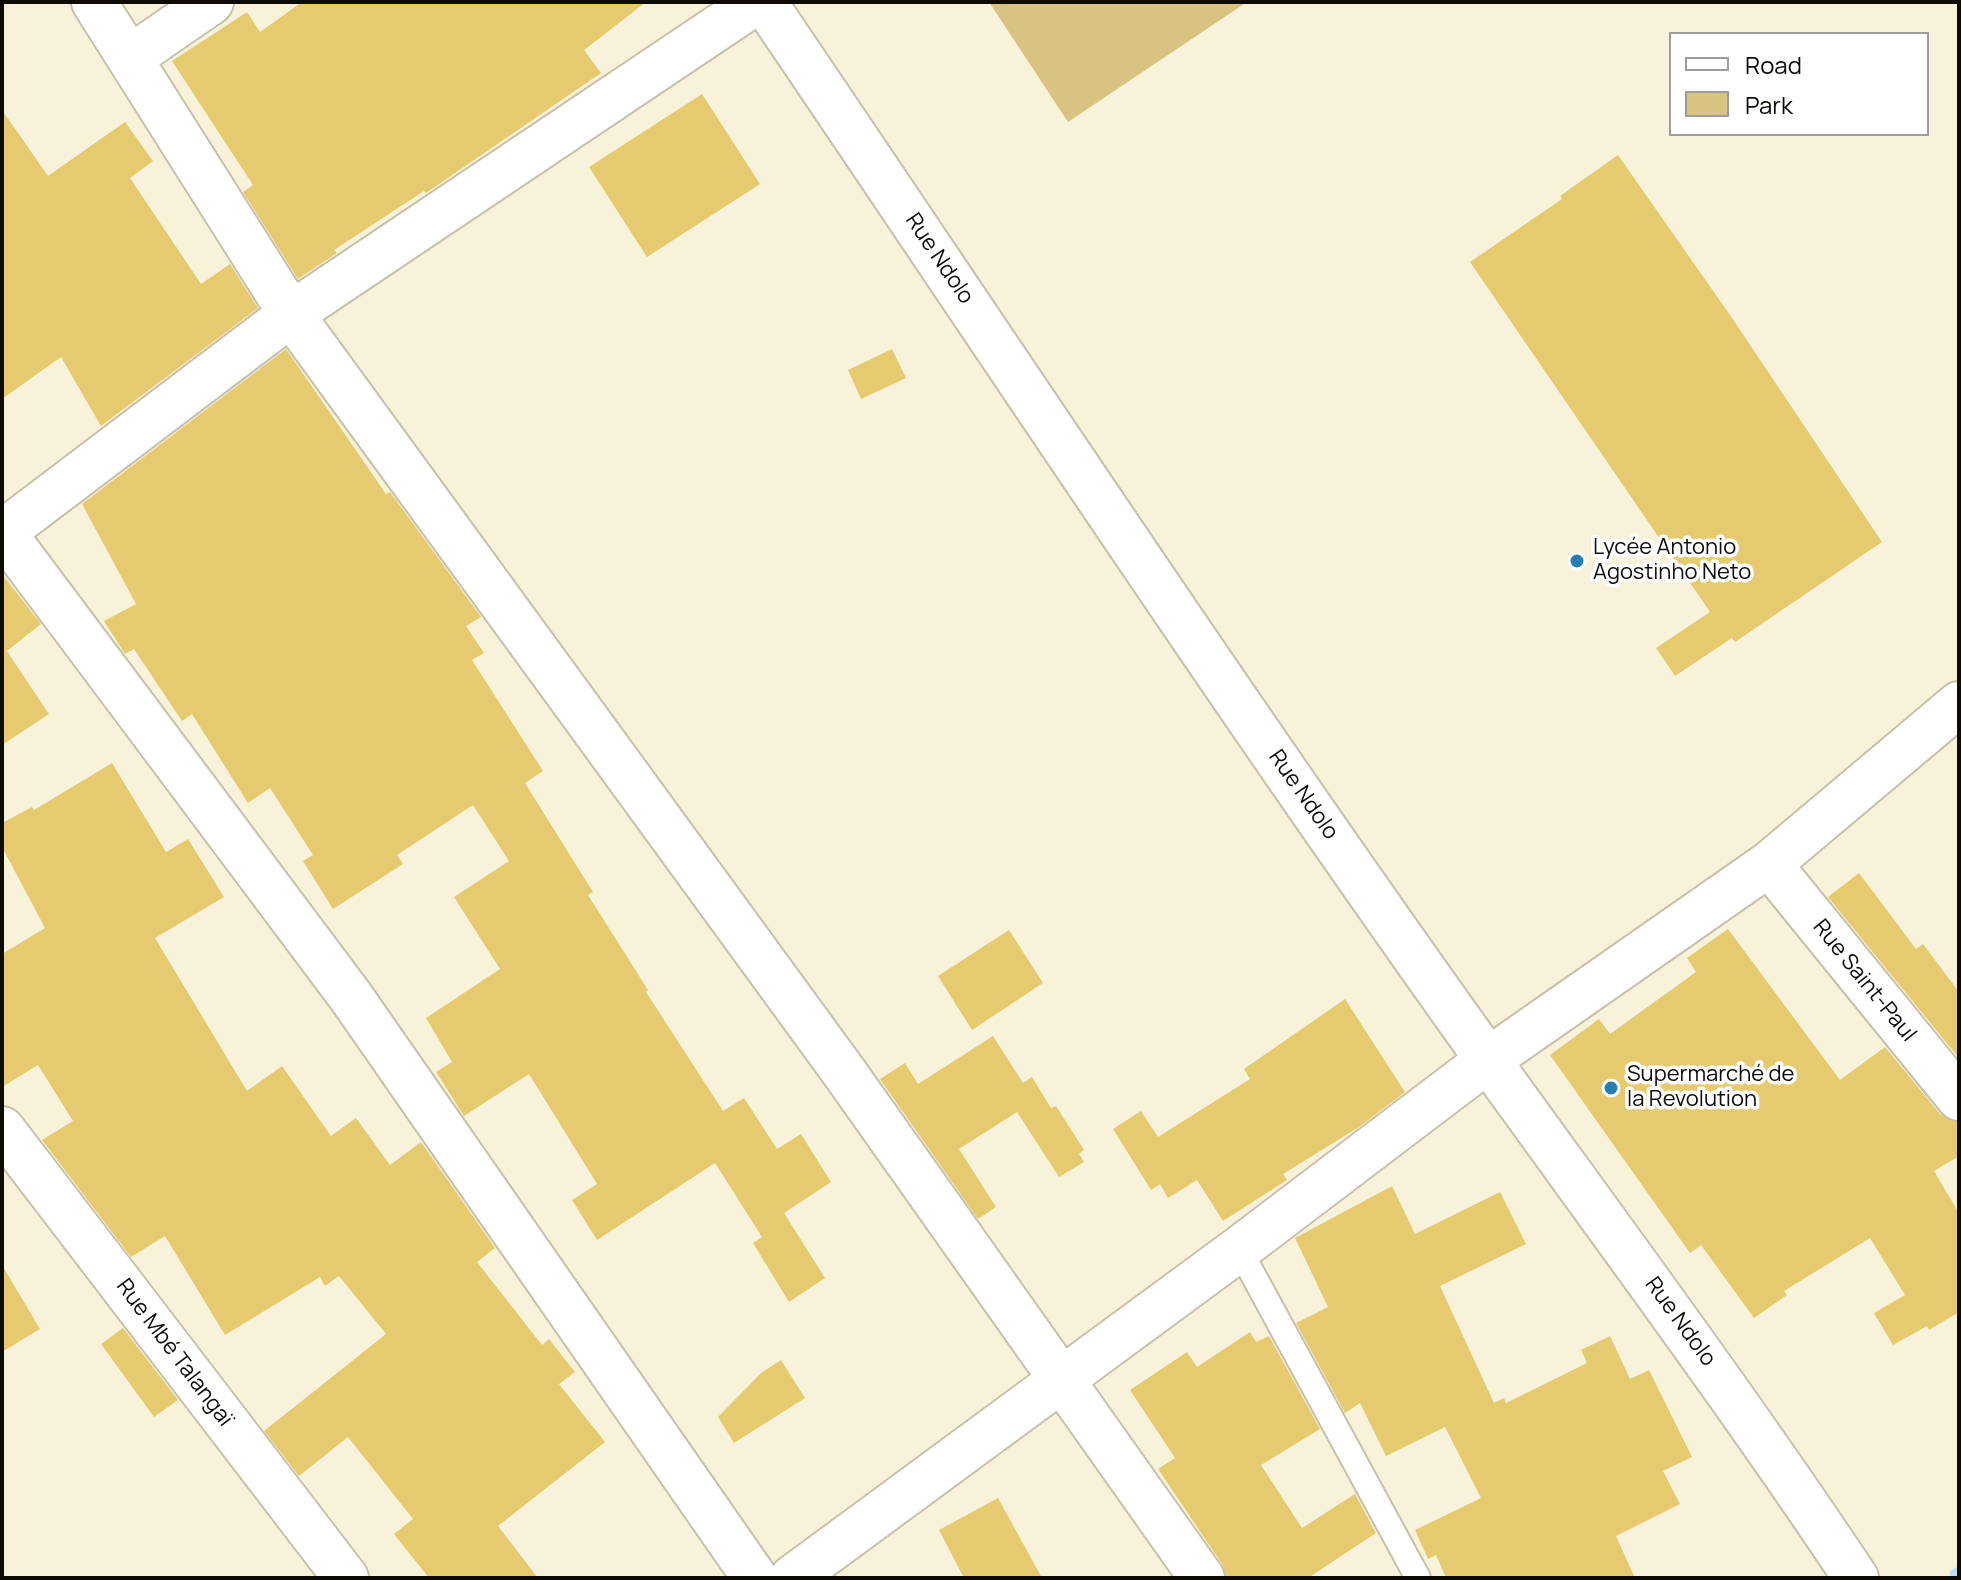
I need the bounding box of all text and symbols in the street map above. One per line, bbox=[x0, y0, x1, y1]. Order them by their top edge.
legend bbox=[1669, 32, 1929, 136]
text: Road bbox=[1745, 48, 1802, 81]
text: Park bbox=[1745, 88, 1793, 121]
street label: Rue Ndolo bbox=[899, 209, 979, 309]
place label: Lycée Antonio Agostinho Neto bbox=[1593, 535, 1751, 586]
marker: Lycée Antonio Agostinho Neto bbox=[1568, 552, 1586, 570]
street label: Rue Ndolo bbox=[1263, 745, 1343, 845]
street label: Rue Saint-Paul bbox=[1807, 915, 1921, 1047]
place label: Supermarché de la Revolution bbox=[1627, 1062, 1794, 1114]
marker: Supermarché de la Revolution bbox=[1602, 1079, 1620, 1097]
street label: Rue Ndolo bbox=[1639, 1272, 1721, 1372]
street label: Rue Mbé Talangaï bbox=[110, 1274, 238, 1432]

